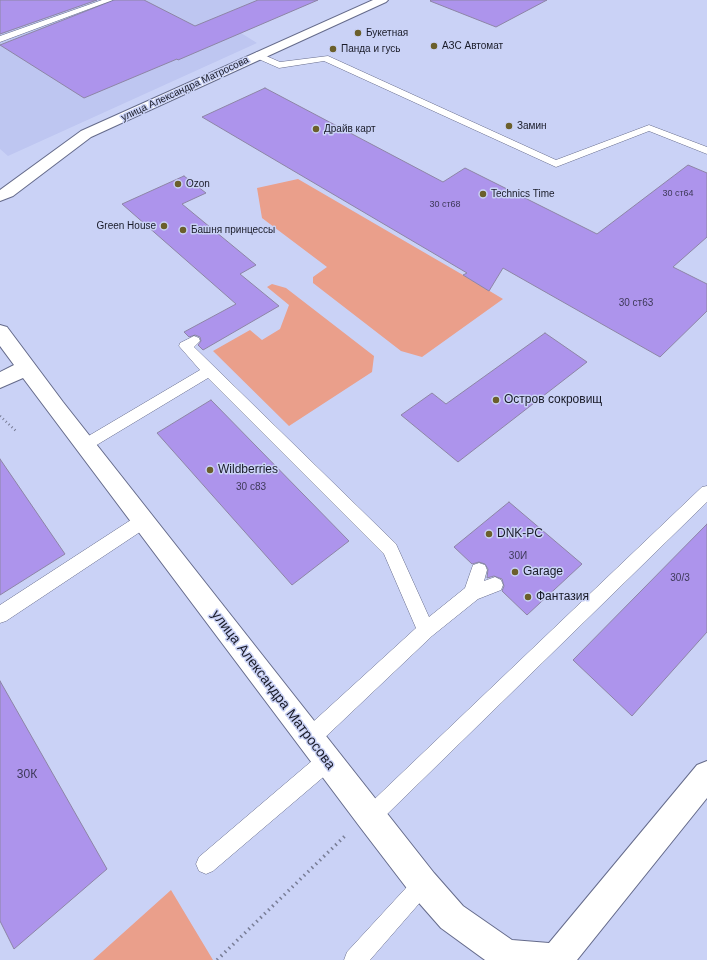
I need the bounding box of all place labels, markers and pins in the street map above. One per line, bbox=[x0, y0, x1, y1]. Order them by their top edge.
place label: Букетная bbox=[366, 27, 408, 39]
marker: Букетная bbox=[353, 28, 363, 38]
place label: АЗС Автомат bbox=[442, 40, 503, 52]
marker: АЗС Автомат bbox=[429, 41, 439, 51]
place label: Панда и гусь bbox=[341, 43, 401, 55]
marker: Панда и гусь bbox=[328, 44, 338, 54]
place label: Замин bbox=[517, 120, 547, 132]
marker: Замин bbox=[504, 121, 514, 131]
place label: Драйв карт bbox=[324, 123, 376, 135]
marker: Драйв карт bbox=[311, 124, 321, 134]
place label: Ozon bbox=[186, 178, 210, 190]
marker: Ozon bbox=[173, 179, 183, 189]
place label: Technics Time bbox=[491, 188, 555, 200]
marker: Technics Time bbox=[478, 189, 488, 199]
place label: Green House bbox=[97, 220, 156, 232]
marker: Green House bbox=[159, 221, 169, 231]
place label: Башня принцессы bbox=[191, 224, 275, 236]
marker: Башня принцессы bbox=[178, 225, 188, 235]
place label: Остров сокровищ bbox=[504, 393, 602, 407]
marker: Остров сокровищ bbox=[491, 395, 501, 405]
place label: Wildberries bbox=[218, 463, 278, 477]
marker: Wildberries bbox=[205, 465, 215, 475]
place label: DNK-PC bbox=[497, 527, 543, 541]
marker: DNK-PC bbox=[484, 529, 494, 539]
place label: Garage bbox=[523, 565, 563, 579]
marker: Garage bbox=[510, 567, 520, 577]
place label: Фантазия bbox=[536, 590, 589, 604]
marker: Фантазия bbox=[523, 592, 533, 602]

